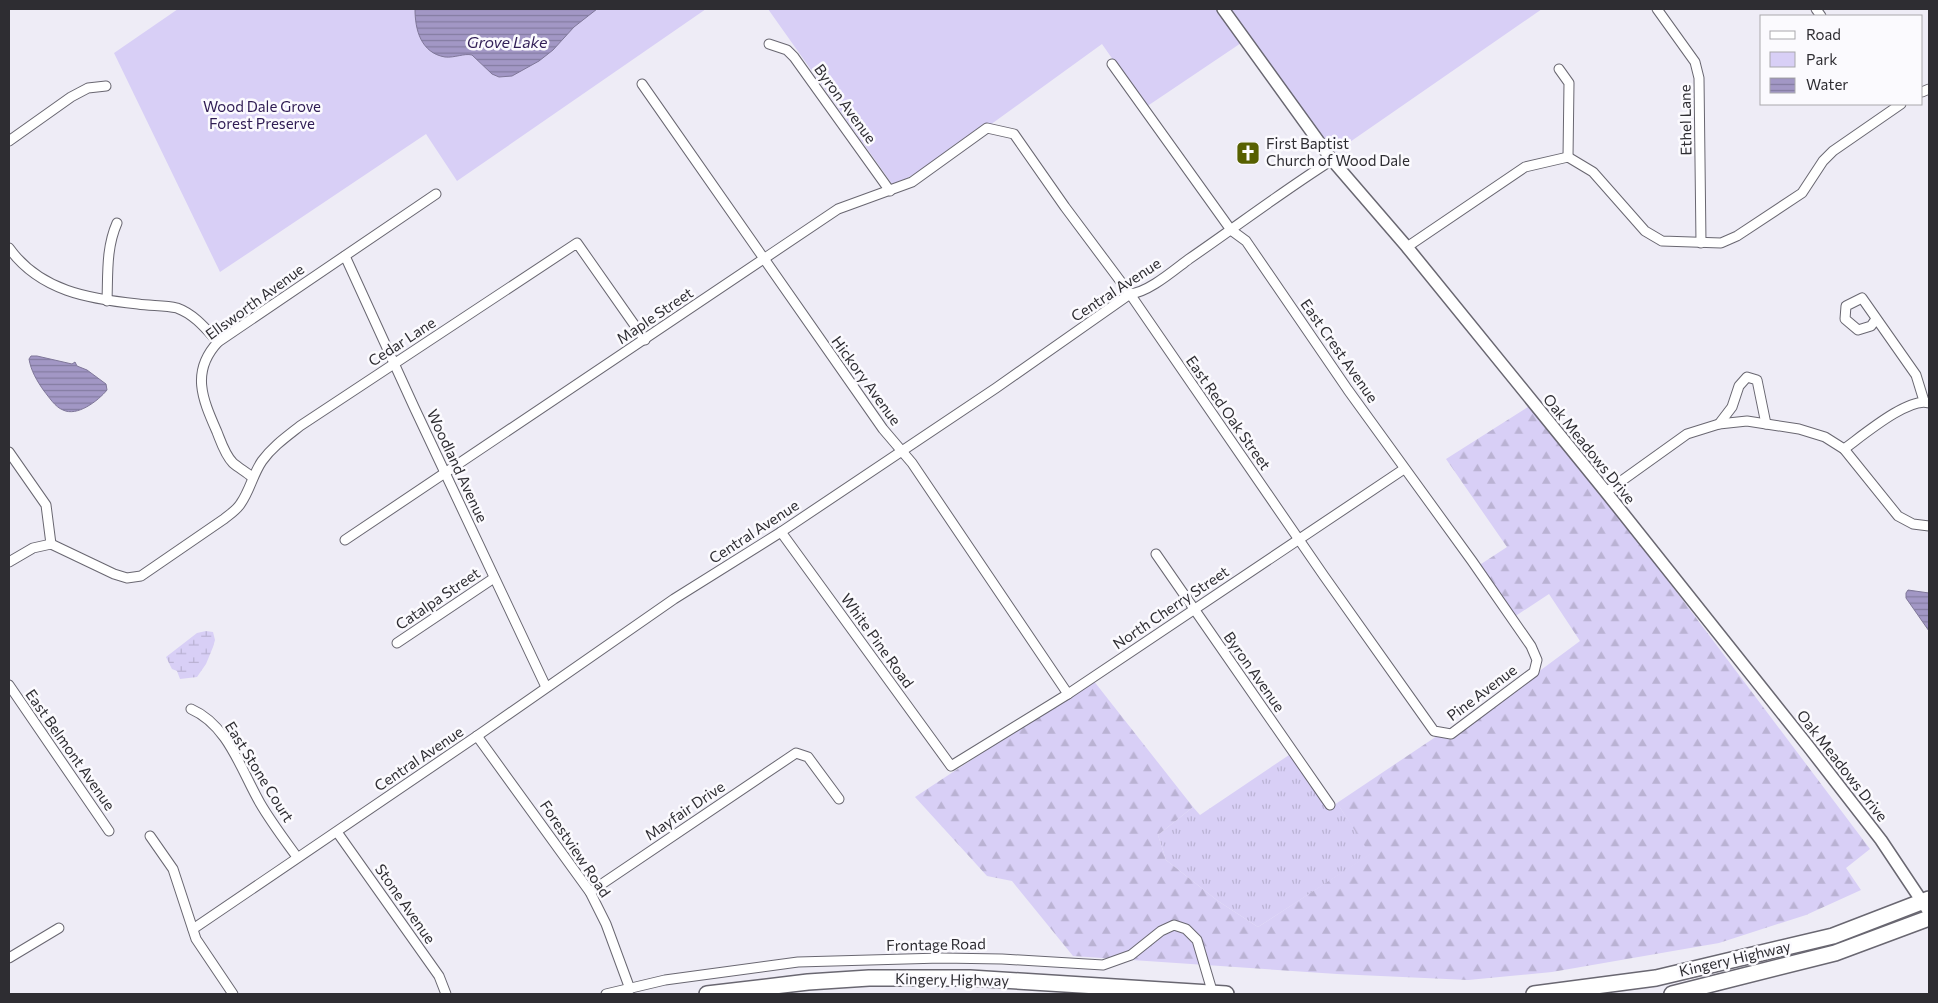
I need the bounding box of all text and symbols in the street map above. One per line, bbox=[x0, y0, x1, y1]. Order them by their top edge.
legend bbox=[1760, 15, 1923, 105]
text: Road bbox=[1806, 25, 1841, 43]
water label: Grove Lake bbox=[467, 32, 548, 51]
text: Park bbox=[1806, 50, 1837, 68]
street label: Byron Avenue bbox=[811, 60, 881, 147]
text: Water bbox=[1806, 75, 1848, 93]
street label: Ethel Lane bbox=[1675, 84, 1695, 156]
park label: Wood Dale Grove Forest Preserve bbox=[203, 97, 321, 132]
place label: First Baptist Church of Wood Dale bbox=[1266, 134, 1410, 169]
church icon: First Baptist Church of Wood Dale bbox=[1235, 140, 1261, 166]
street label: Central Avenue bbox=[1067, 253, 1164, 325]
street label: Ellsworth Avenue bbox=[202, 259, 307, 343]
street label: Maple Street bbox=[613, 283, 696, 347]
street label: East Crest Avenue bbox=[1297, 295, 1382, 406]
street label: Cedar Lane bbox=[364, 313, 439, 370]
street label: Hickory Avenue bbox=[828, 332, 905, 429]
street label: East Red Oak Street bbox=[1183, 352, 1275, 473]
street label: Oak Meadows Drive bbox=[1540, 390, 1640, 507]
street label: Woodland Avenue bbox=[424, 406, 492, 525]
street label: Central Avenue bbox=[705, 495, 802, 567]
street label: North Cherry Street bbox=[1109, 562, 1232, 653]
street label: Catalpa Street bbox=[392, 563, 483, 633]
street label: White Pine Road bbox=[838, 590, 918, 691]
street label: Byron Avenue bbox=[1221, 628, 1289, 715]
street label: Pine Avenue bbox=[1443, 660, 1520, 724]
street label: East Belmont Avenue bbox=[22, 685, 119, 813]
street label: Oak Meadows Drive bbox=[1794, 706, 1892, 825]
street label: East Stone Court bbox=[222, 718, 298, 825]
street label: Central Avenue bbox=[371, 722, 466, 795]
street label: Mayfair Drive bbox=[641, 777, 728, 843]
street label: Forestview Road bbox=[537, 797, 615, 900]
street label: Stone Avenue bbox=[372, 860, 440, 947]
street label: Frontage Road bbox=[886, 934, 986, 954]
street label: Kingery Highway bbox=[1677, 936, 1793, 980]
street label: Kingery Highway bbox=[895, 969, 1009, 989]

